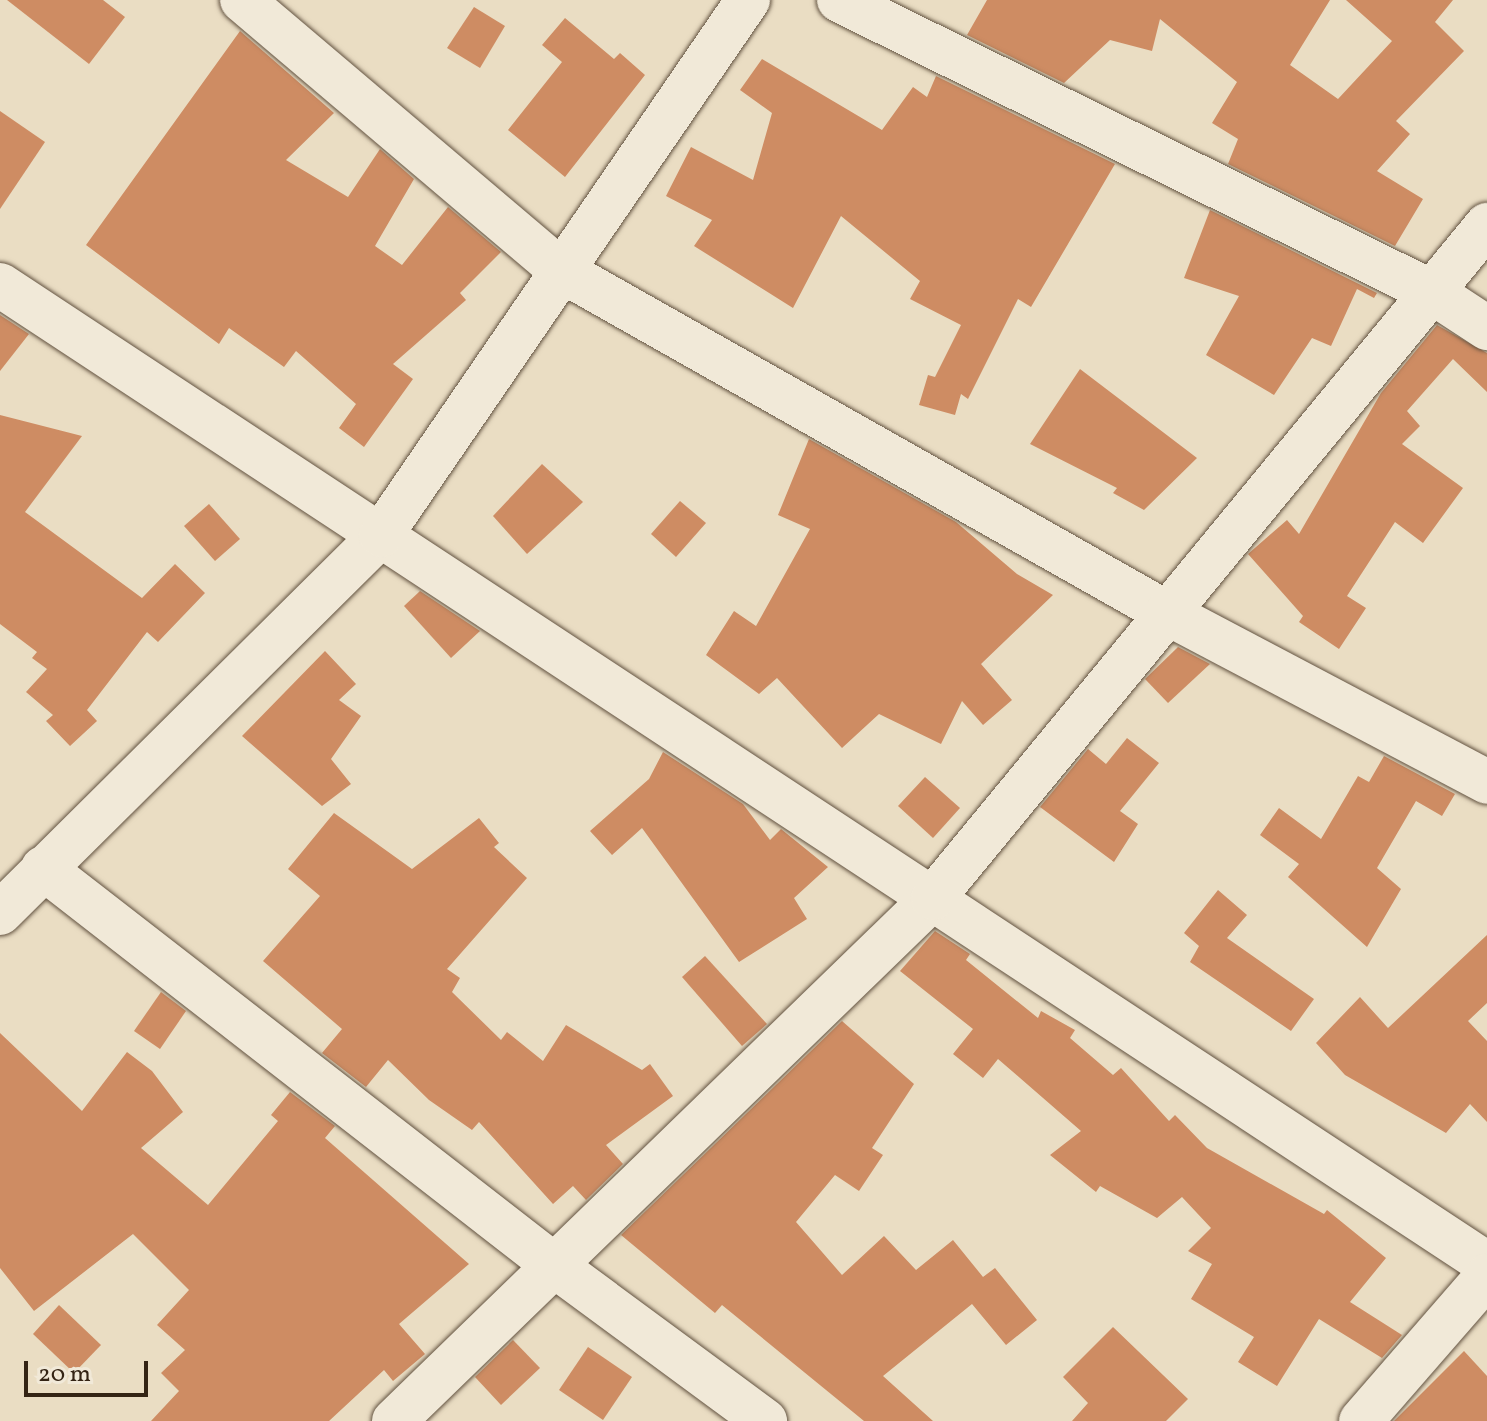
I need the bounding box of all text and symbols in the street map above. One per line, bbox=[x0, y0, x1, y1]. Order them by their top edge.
scale bar bbox=[28, 1345, 152, 1395]
text: 20 m bbox=[38, 1358, 91, 1392]

